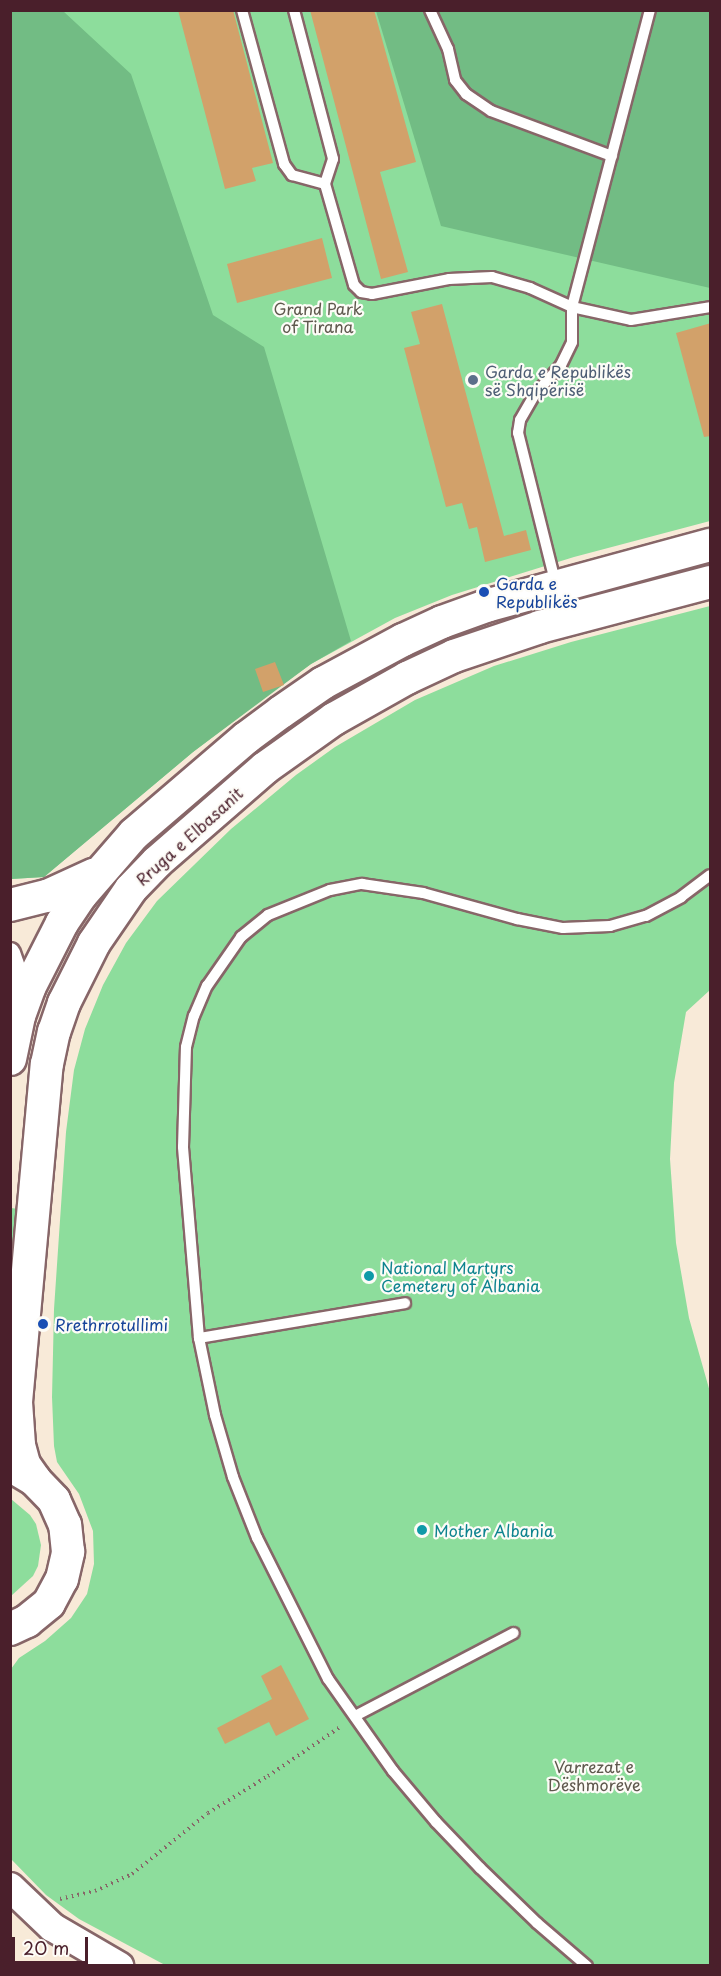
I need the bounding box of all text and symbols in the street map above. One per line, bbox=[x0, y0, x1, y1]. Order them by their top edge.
park label: Grand Park of Tirana bbox=[273, 298, 363, 336]
place label: Garda e Republikës së Shqipërisë bbox=[485, 361, 634, 399]
marker: Garda e Republikës së Shqipërisë bbox=[466, 373, 480, 387]
place label: Garda e Republikës bbox=[496, 573, 578, 611]
marker: Garda e Republikës bbox=[477, 585, 491, 599]
street label: Rruga e Elbasanit bbox=[132, 783, 246, 889]
place label: National Martyrs Cemetery of Albania bbox=[381, 1257, 540, 1295]
marker: National Martyrs Cemetery of Albania bbox=[362, 1269, 376, 1283]
place label: Rrethrrotullimi bbox=[55, 1314, 168, 1334]
marker: Rrethrrotullimi bbox=[36, 1317, 50, 1331]
place label: Mother Albania bbox=[434, 1520, 554, 1540]
marker: Mother Albania bbox=[415, 1523, 429, 1537]
park label: Varrezat e Dëshmorëve bbox=[547, 1756, 641, 1794]
scale bar bbox=[15, 1925, 92, 1963]
text: 20 m bbox=[23, 1934, 69, 1961]

